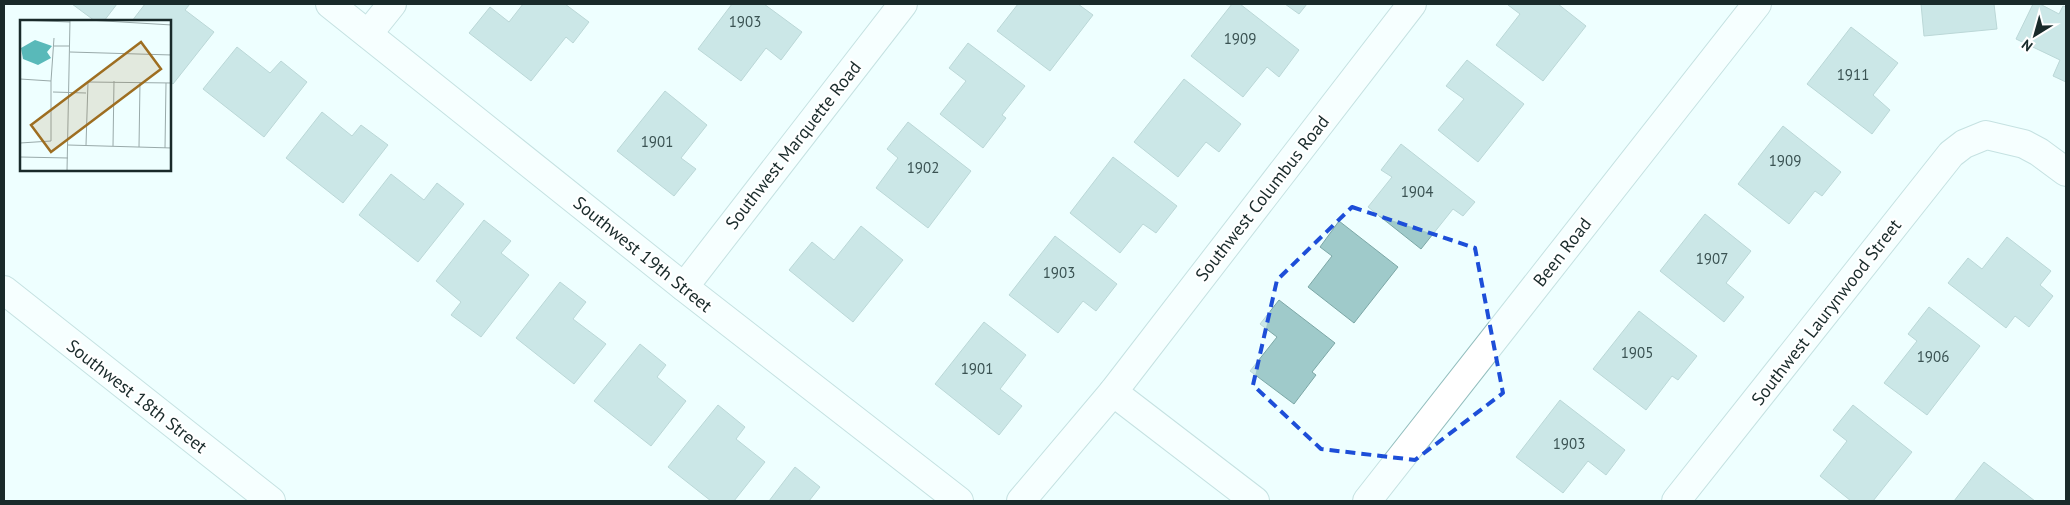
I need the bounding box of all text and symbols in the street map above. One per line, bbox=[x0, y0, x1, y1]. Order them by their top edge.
north arrow bbox=[2010, 10, 2060, 60]
house number: 1903 bbox=[729, 12, 761, 31]
inset map bbox=[20, 20, 171, 171]
house number: 1909 bbox=[1224, 29, 1256, 48]
text: N bbox=[2018, 35, 2036, 55]
street label: Southwest Marquette Road bbox=[720, 56, 866, 234]
house number: 1911 bbox=[1837, 65, 1869, 84]
street label: Southwest Columbus Road bbox=[1190, 110, 1334, 286]
house number: 1901 bbox=[641, 132, 673, 151]
house number: 1909 bbox=[1769, 151, 1801, 170]
house number: 1902 bbox=[907, 158, 939, 177]
house number: 1904 bbox=[1401, 182, 1433, 201]
street label: Southwest 19th Street bbox=[569, 191, 717, 317]
street label: Been Road bbox=[1528, 213, 1596, 291]
street label: Southwest Laurynwood Street bbox=[1746, 214, 1906, 410]
house number: 1907 bbox=[1696, 249, 1728, 268]
house number: 1903 bbox=[1043, 263, 1075, 282]
street label: Southwest 18th Street bbox=[62, 334, 212, 458]
house number: 1905 bbox=[1621, 343, 1653, 362]
house number: 1906 bbox=[1917, 347, 1949, 366]
house number: 1901 bbox=[961, 359, 993, 378]
house number: 1903 bbox=[1553, 434, 1585, 453]

